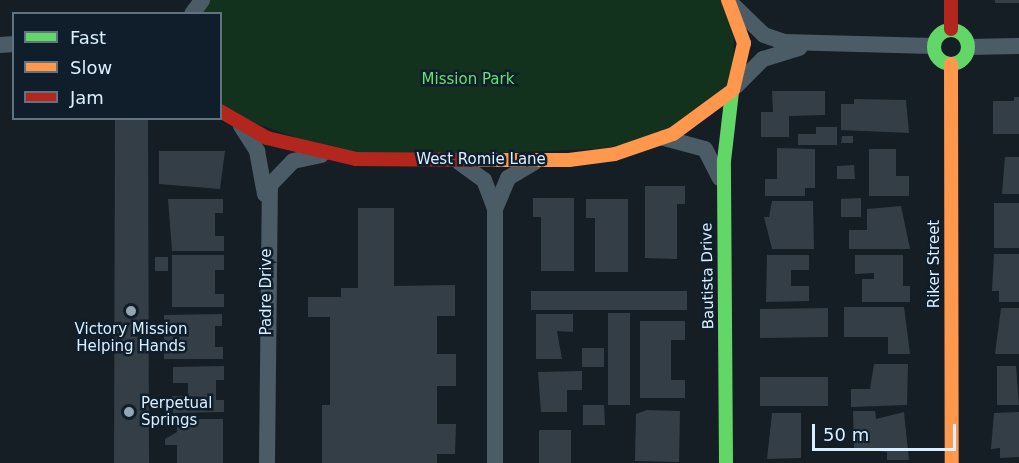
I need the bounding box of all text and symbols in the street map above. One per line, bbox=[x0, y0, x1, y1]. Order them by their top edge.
legend bbox=[12, 12, 222, 120]
text: Fast bbox=[70, 27, 106, 48]
text: Slow bbox=[70, 57, 112, 78]
park label: Mission Park bbox=[422, 71, 514, 89]
text: Jam bbox=[70, 87, 104, 108]
street label: West Romie Lane bbox=[416, 151, 546, 169]
street label: Riker Street bbox=[926, 220, 944, 308]
street label: Bautista Drive bbox=[698, 223, 718, 329]
street label: Padre Drive bbox=[258, 249, 276, 335]
marker: Victory Mission Helping Hands bbox=[124, 304, 138, 318]
place label: Victory Mission Helping Hands bbox=[75, 320, 187, 355]
place label: Perpetual Springs bbox=[141, 394, 212, 429]
marker: Perpetual Springs bbox=[122, 405, 136, 419]
scale bar bbox=[815, 412, 959, 450]
text: 50 m bbox=[823, 424, 869, 445]

